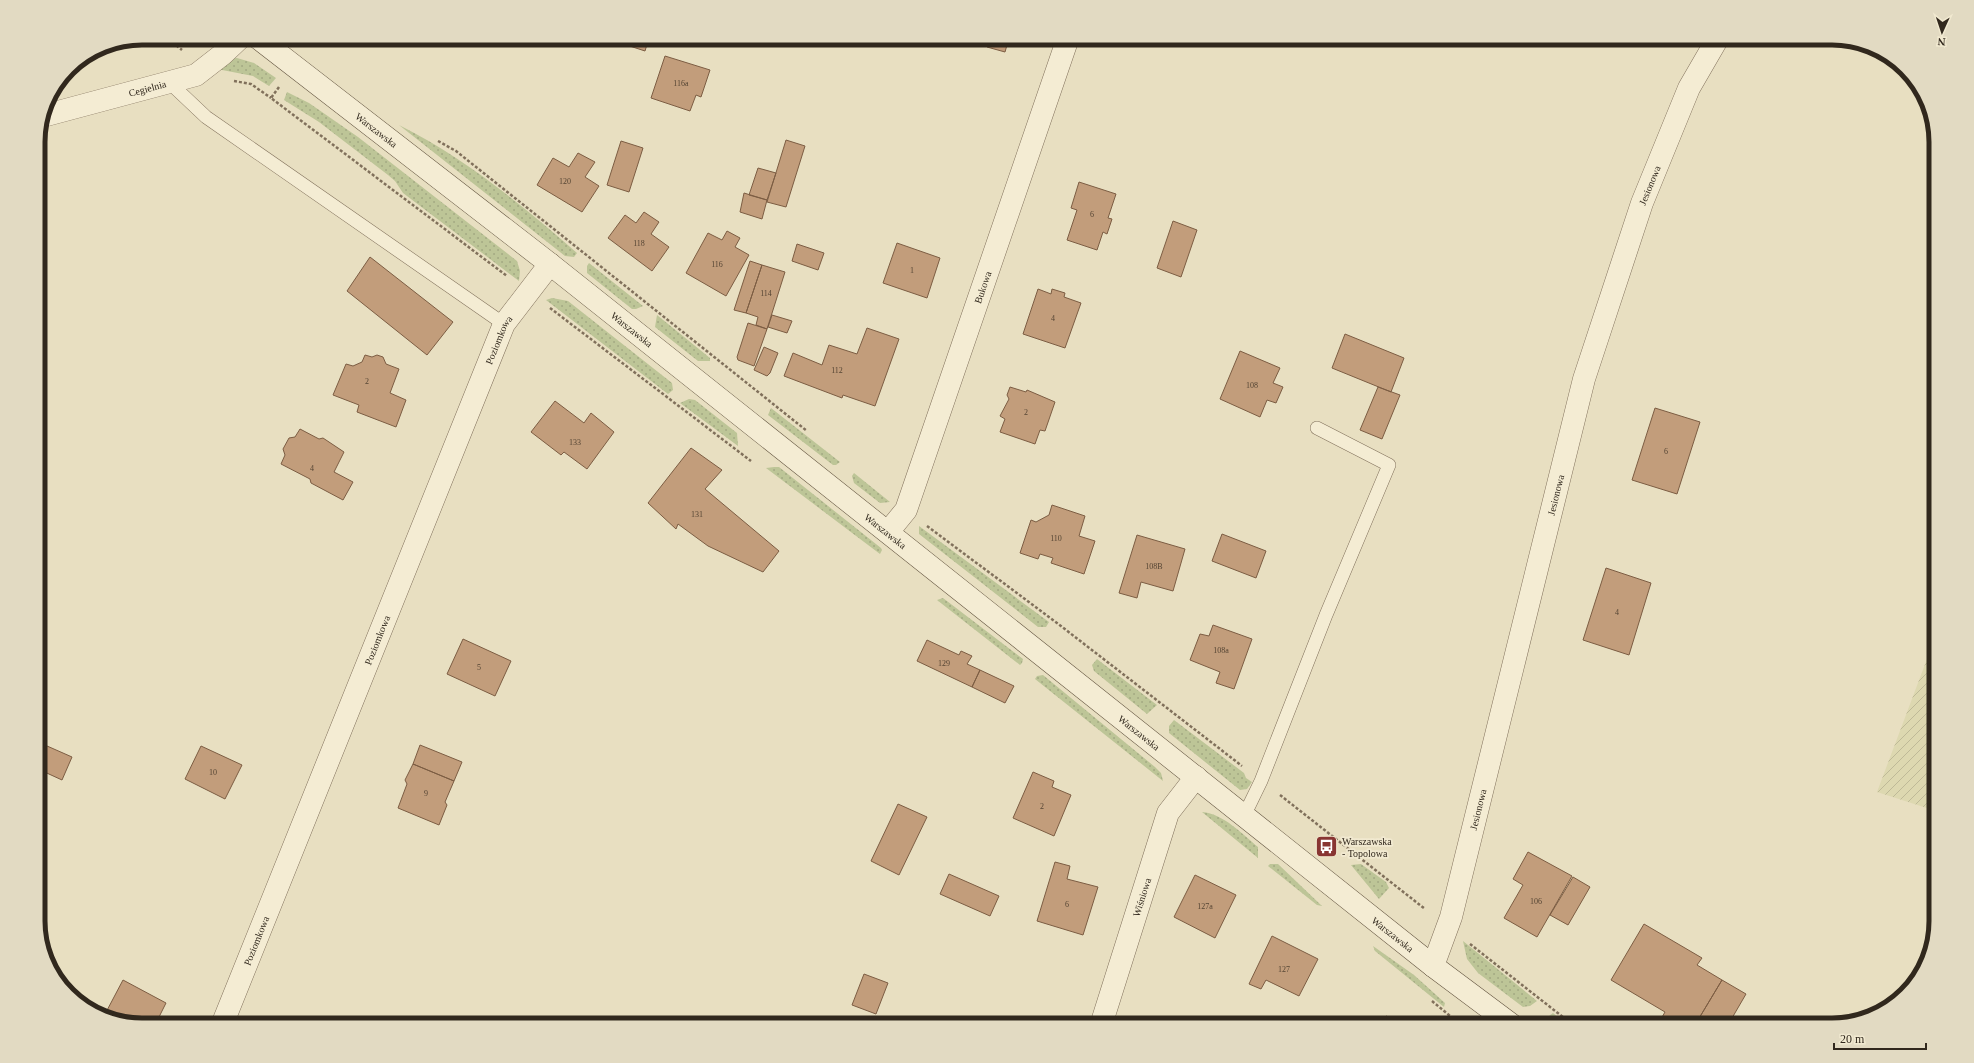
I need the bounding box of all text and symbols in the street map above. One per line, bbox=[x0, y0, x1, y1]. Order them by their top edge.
north arrow bbox=[1922, 12, 1962, 52]
text: N bbox=[1937, 36, 1946, 48]
street label: Cegielnia bbox=[127, 78, 168, 98]
house number: 116a bbox=[673, 79, 689, 88]
street label: Warszawska bbox=[354, 110, 400, 150]
street label: Jesionowa bbox=[1636, 163, 1662, 207]
house number: 120 bbox=[559, 177, 571, 186]
house number: 6 bbox=[1090, 210, 1094, 219]
house number: 118 bbox=[633, 239, 645, 248]
house number: 116 bbox=[711, 260, 723, 269]
house number: 1 bbox=[910, 266, 914, 275]
street label: Bukowa bbox=[972, 269, 993, 305]
house number: 114 bbox=[760, 289, 772, 298]
street label: Warszawska bbox=[609, 309, 655, 349]
street label: Poziomkowa bbox=[483, 313, 515, 366]
house number: 4 bbox=[1051, 314, 1055, 323]
house number: 112 bbox=[831, 366, 843, 375]
house number: 2 bbox=[365, 377, 369, 386]
house number: 108 bbox=[1246, 381, 1258, 390]
house number: 2 bbox=[1024, 408, 1028, 417]
house number: 133 bbox=[569, 438, 581, 447]
house number: 6 bbox=[1664, 447, 1668, 456]
house number: 4 bbox=[310, 464, 314, 473]
street label: Jesionowa bbox=[1545, 473, 1566, 516]
house number: 131 bbox=[691, 510, 703, 519]
street label: Warszawska bbox=[863, 511, 909, 551]
house number: 110 bbox=[1050, 534, 1062, 543]
house number: 108B bbox=[1145, 562, 1163, 571]
house number: 4 bbox=[1615, 608, 1619, 617]
street label: Poziomkowa bbox=[362, 613, 392, 666]
house number: 108a bbox=[1213, 646, 1229, 655]
house number: 129 bbox=[938, 659, 950, 668]
house number: 5 bbox=[477, 663, 481, 672]
street label: Warszawska bbox=[1116, 713, 1163, 753]
house number: 10 bbox=[209, 768, 217, 777]
street label: Jesionowa bbox=[1467, 787, 1488, 831]
house number: 9 bbox=[424, 789, 428, 798]
house number: 2 bbox=[1040, 802, 1044, 811]
bus stop icon: Warszawska - Topolowa bbox=[1314, 834, 1340, 860]
place label: Warszawska - Topolowa bbox=[1342, 836, 1392, 859]
street label: Wiśniowa bbox=[1130, 876, 1153, 918]
house number: 106 bbox=[1530, 897, 1542, 906]
house number: 6 bbox=[1065, 900, 1069, 909]
house number: 127a bbox=[1197, 902, 1213, 911]
street label: Poziomkowa bbox=[241, 914, 271, 967]
street label: Warszawska bbox=[1370, 914, 1416, 954]
house number: 127 bbox=[1278, 965, 1290, 974]
scale bar bbox=[1834, 1025, 1926, 1051]
text: 20 m bbox=[1840, 1032, 1865, 1046]

